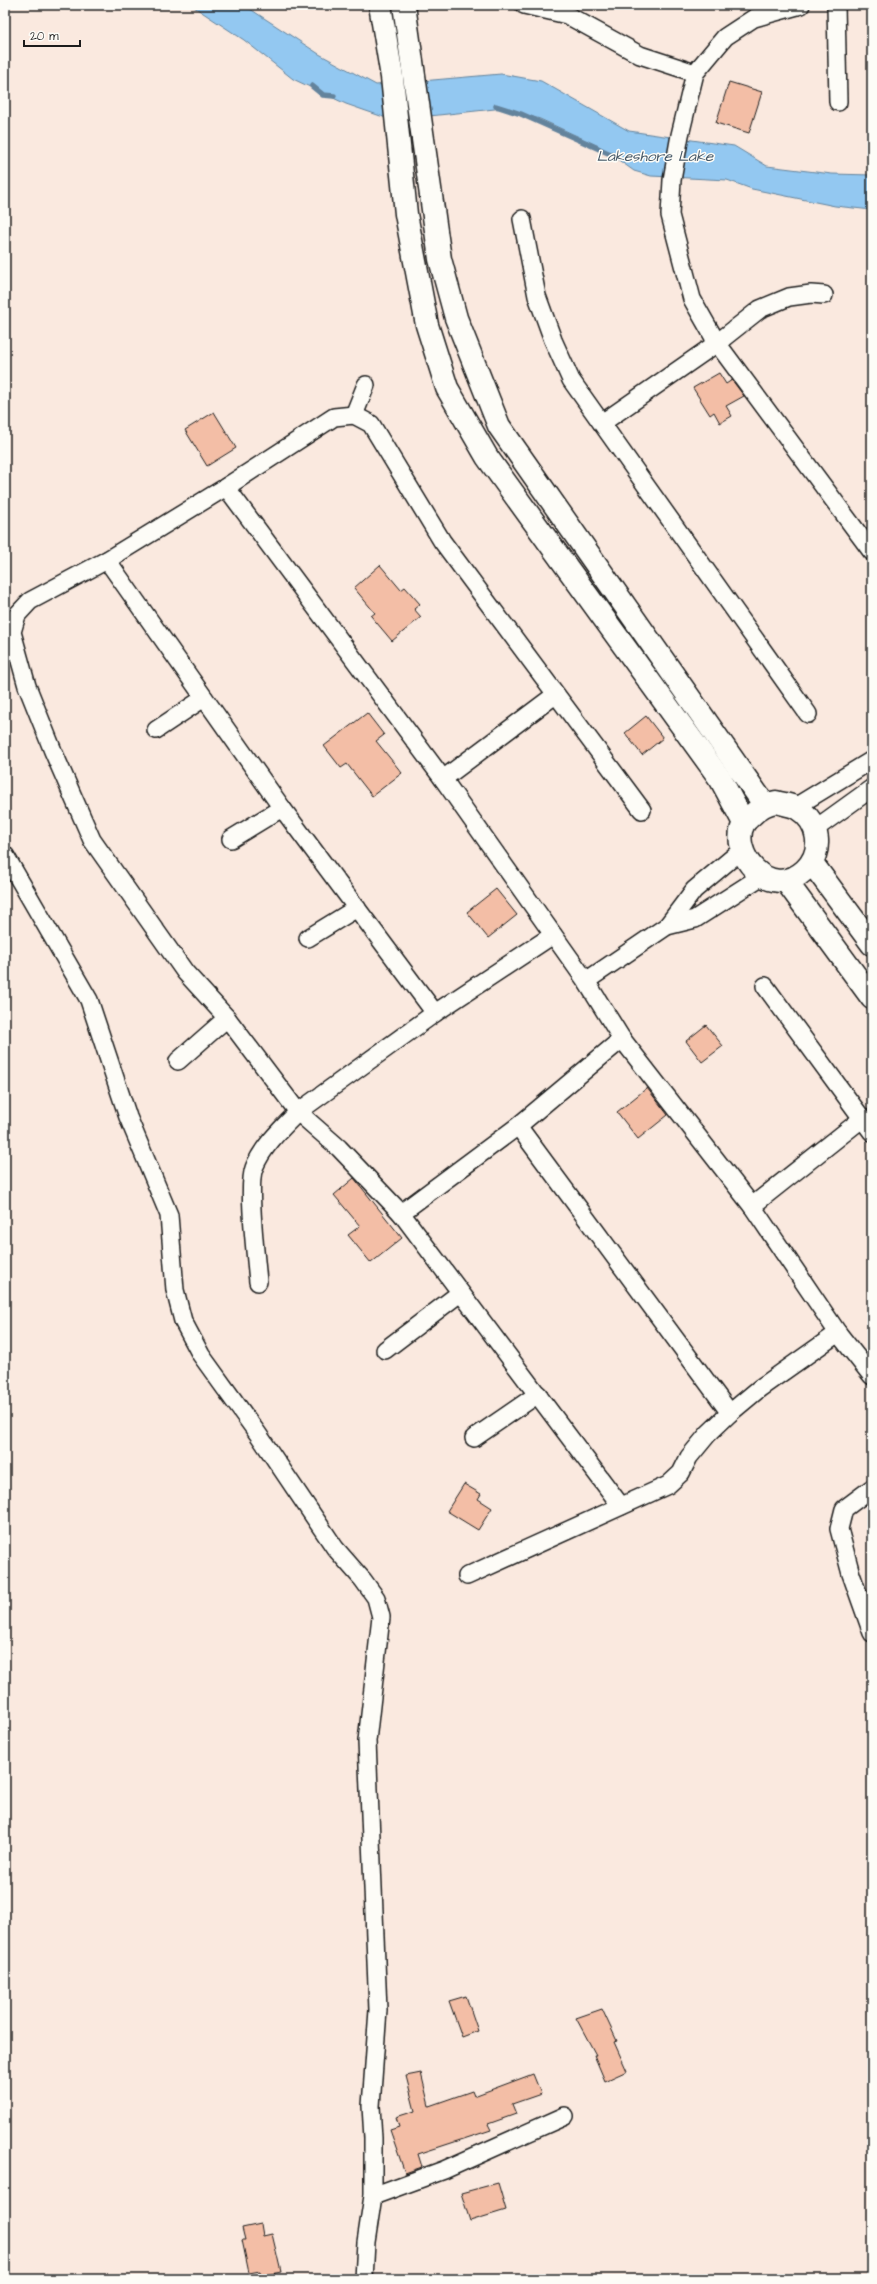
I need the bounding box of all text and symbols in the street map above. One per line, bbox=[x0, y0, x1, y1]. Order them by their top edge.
scale bar bbox=[24, 22, 80, 48]
text: 20 m bbox=[30, 28, 59, 45]
water label: Lakeshore Lake bbox=[597, 146, 714, 167]

